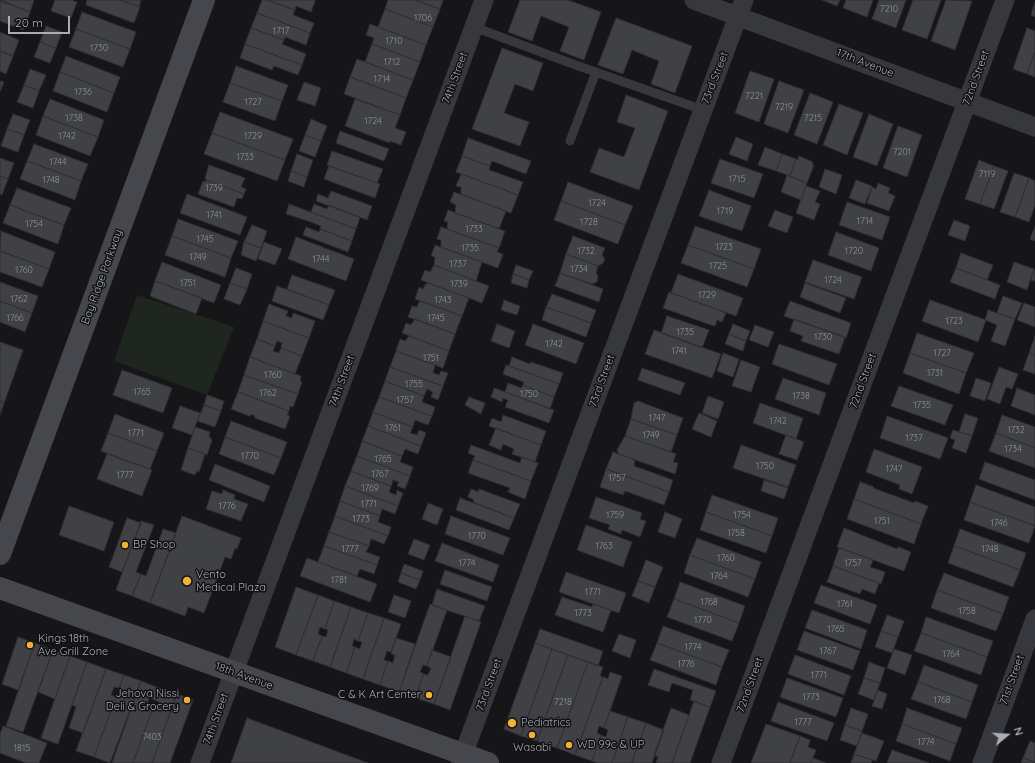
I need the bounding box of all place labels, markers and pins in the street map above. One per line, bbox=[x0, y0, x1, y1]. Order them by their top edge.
place label: BP Shop bbox=[133, 538, 175, 552]
marker: BP Shop bbox=[120, 540, 130, 550]
place label: Vento Medical Plaza bbox=[196, 568, 266, 594]
marker: Vento Medical Plaza bbox=[181, 575, 193, 587]
place label: Kings 18th Ave Grill Zone bbox=[38, 632, 108, 658]
marker: Kings 18th Ave Grill Zone bbox=[25, 640, 35, 650]
place label: Jehova Nissi Deli & Grocery bbox=[106, 687, 179, 713]
place label: C & K Art Center bbox=[338, 688, 421, 702]
marker: C & K Art Center bbox=[424, 690, 434, 700]
marker: Jehova Nissi Deli & Grocery bbox=[182, 695, 192, 705]
place label: Pediatrics bbox=[521, 716, 571, 730]
marker: Pediatrics bbox=[506, 717, 518, 729]
marker: Wasabi bbox=[527, 730, 537, 740]
place label: WD 99c & UP bbox=[577, 738, 644, 752]
marker: WD 99c & UP bbox=[564, 740, 574, 750]
place label: Wasabi bbox=[513, 741, 551, 755]

